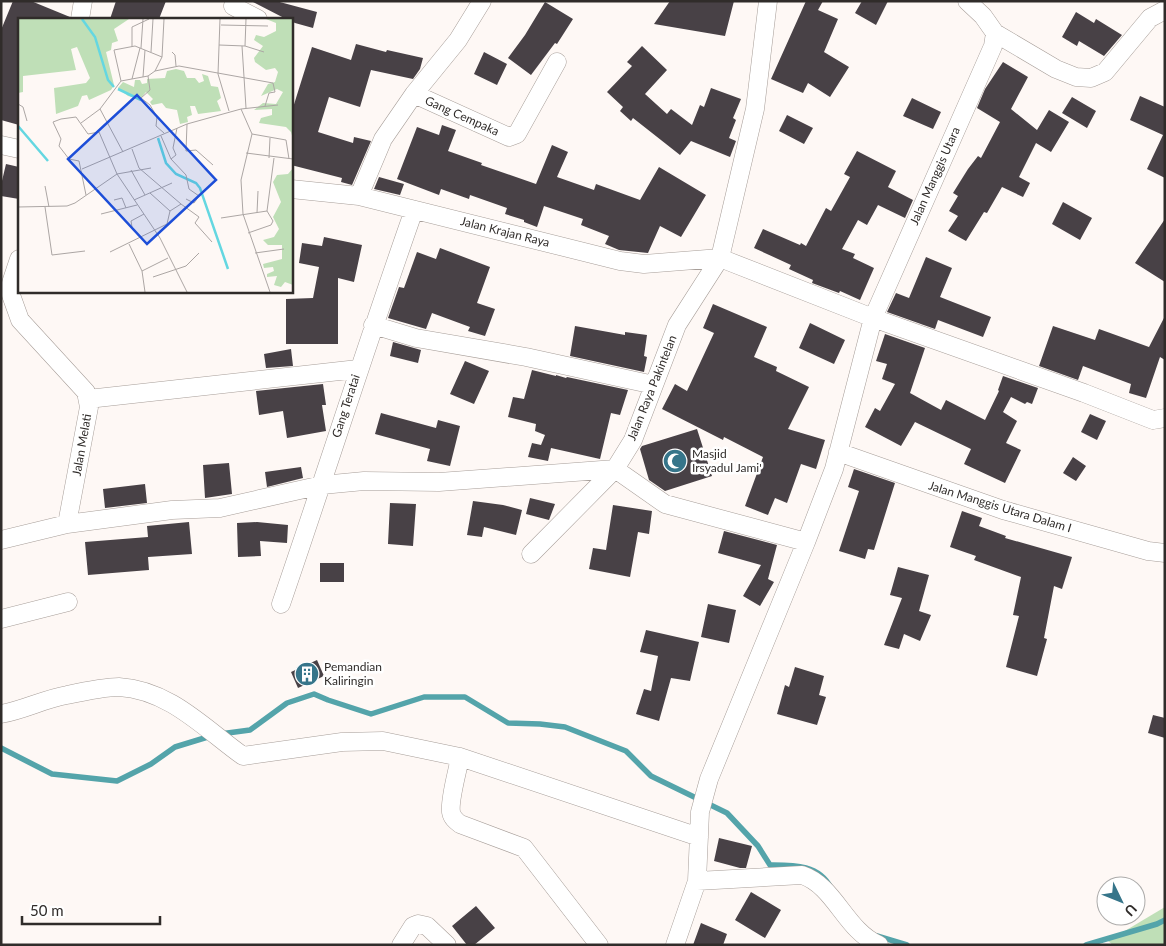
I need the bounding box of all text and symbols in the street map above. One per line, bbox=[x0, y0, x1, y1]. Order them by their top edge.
inset map bbox=[18, 18, 292, 292]
street label: Gang Cempaka bbox=[423, 93, 502, 139]
street label: Jalan Manggis Utara bbox=[906, 124, 963, 227]
street label: Jalan Krajan Raya bbox=[459, 213, 551, 250]
street label: Jalan Raya Pakintelan bbox=[624, 333, 680, 443]
street label: Gang Teratai bbox=[328, 372, 363, 439]
street label: Jalan Melati bbox=[69, 413, 94, 477]
place label: Masjid Irsyadul Jami' bbox=[692, 446, 762, 475]
mosque icon: Masjid Irsyadul Jami' bbox=[662, 448, 688, 474]
street label: Jalan Manggis Utara Dalam I bbox=[927, 478, 1074, 535]
place label: Pemandian Kaliringin bbox=[324, 659, 382, 688]
building icon: Pemandian Kaliringin bbox=[294, 661, 320, 687]
north arrow bbox=[1096, 876, 1146, 926]
scale bar bbox=[22, 894, 160, 926]
text: 50 m bbox=[30, 901, 64, 919]
text: U bbox=[1121, 901, 1141, 920]

